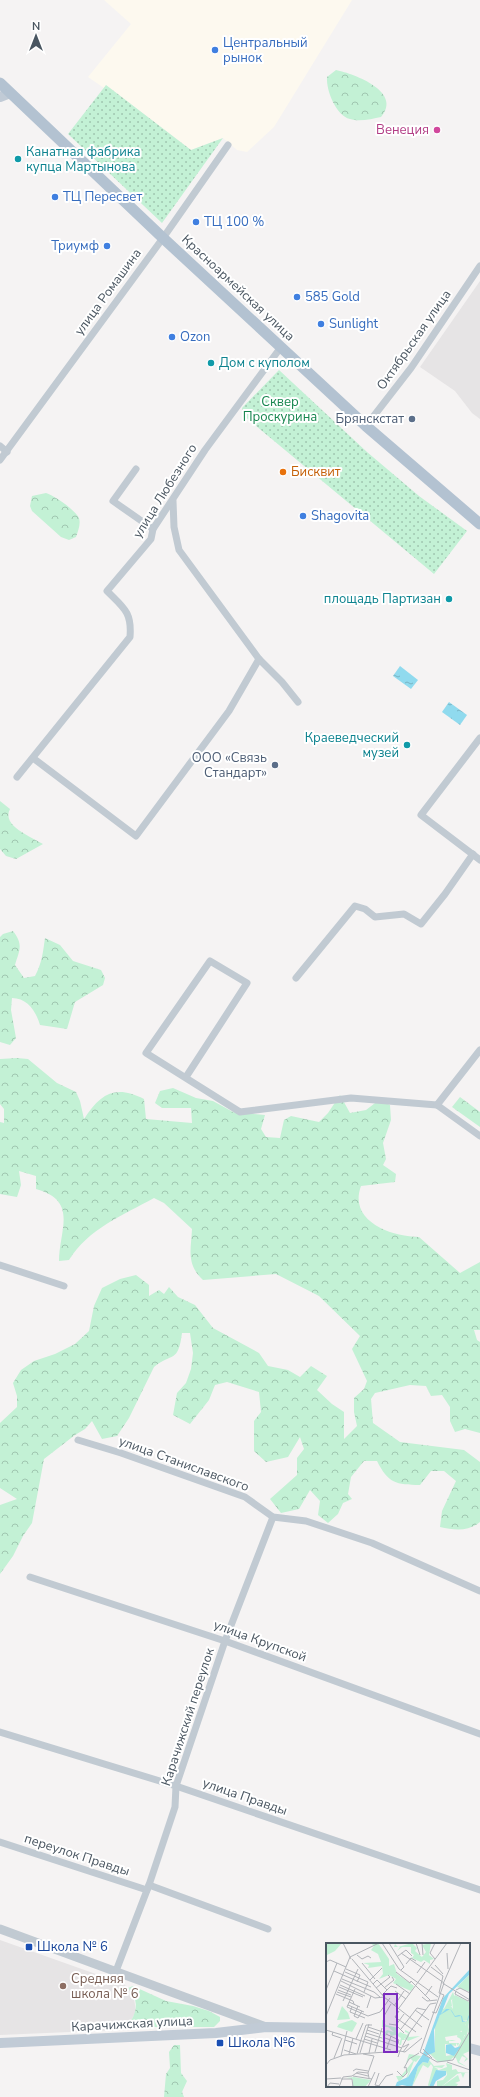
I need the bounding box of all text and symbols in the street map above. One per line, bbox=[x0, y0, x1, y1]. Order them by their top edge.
north arrow bbox=[16, 16, 56, 56]
text: N bbox=[32, 19, 40, 34]
place label: Центральный рынок bbox=[223, 34, 308, 67]
marker: Центральный рынок bbox=[210, 45, 220, 55]
place label: Венеция bbox=[376, 121, 429, 139]
marker: Венеция bbox=[432, 125, 442, 135]
place label: Канатная фабрика купца Мартынова bbox=[26, 143, 141, 176]
marker: Канатная фабрика купца Мартынова bbox=[13, 154, 23, 164]
place label: ТЦ Пересвет bbox=[63, 188, 142, 206]
marker: ТЦ Пересвет bbox=[50, 192, 60, 202]
place label: ТЦ 100 % bbox=[204, 213, 264, 231]
marker: ТЦ 100 % bbox=[191, 217, 201, 227]
street label: Красноармейская улица bbox=[177, 231, 299, 345]
place label: Триумф bbox=[51, 237, 99, 255]
marker: Триумф bbox=[102, 241, 112, 251]
street label: улица Ромашина bbox=[70, 245, 146, 339]
street label: Октябрьская улица bbox=[373, 286, 455, 394]
place label: 585 Gold bbox=[305, 288, 360, 306]
marker: 585 Gold bbox=[292, 292, 302, 302]
place label: Sunlight bbox=[329, 315, 379, 333]
marker: Sunlight bbox=[316, 319, 326, 329]
place label: Ozon bbox=[180, 328, 210, 346]
marker: Ozon bbox=[167, 332, 177, 342]
place label: Дом с куполом bbox=[219, 354, 310, 372]
marker: Дом с куполом bbox=[206, 358, 216, 368]
park label: Сквер Проскурина bbox=[243, 393, 317, 426]
place label: Брянскстат bbox=[335, 410, 404, 428]
marker: Брянскстат bbox=[407, 414, 417, 424]
street label: улица Любезного bbox=[129, 440, 201, 542]
place label: Бисквит bbox=[291, 463, 341, 481]
marker: Бисквит bbox=[278, 467, 288, 477]
place label: Shagovita bbox=[311, 507, 369, 525]
marker: Shagovita bbox=[298, 511, 308, 521]
place label: площадь Партизан bbox=[324, 590, 441, 608]
marker: площадь Партизан bbox=[444, 594, 454, 604]
place label: Краеведческий музей bbox=[305, 729, 399, 762]
marker: Краеведческий музей bbox=[402, 740, 412, 750]
place label: ООО «Связь Стандарт» bbox=[192, 749, 267, 782]
marker: ООО «Связь Стандарт» bbox=[270, 760, 280, 770]
street label: улица Станиславского bbox=[116, 1432, 252, 1496]
street label: улица Крупской bbox=[211, 1616, 309, 1666]
street label: Карачижский переулок bbox=[157, 1646, 219, 1788]
street label: улица Правды bbox=[200, 1774, 290, 1820]
street label: переулок Правды bbox=[22, 1829, 132, 1881]
place label: Школа № 6 bbox=[37, 1938, 108, 1956]
marker: Школа № 6 bbox=[24, 1942, 34, 1952]
inset map bbox=[326, 1943, 470, 2087]
place label: Средняя школа № 6 bbox=[71, 1970, 139, 2003]
marker: Средняя школа № 6 bbox=[58, 1981, 68, 1991]
street label: Карачижская улица bbox=[71, 2012, 193, 2036]
place label: Школа №6 bbox=[228, 2034, 296, 2052]
marker: Школа №6 bbox=[215, 2038, 225, 2048]

